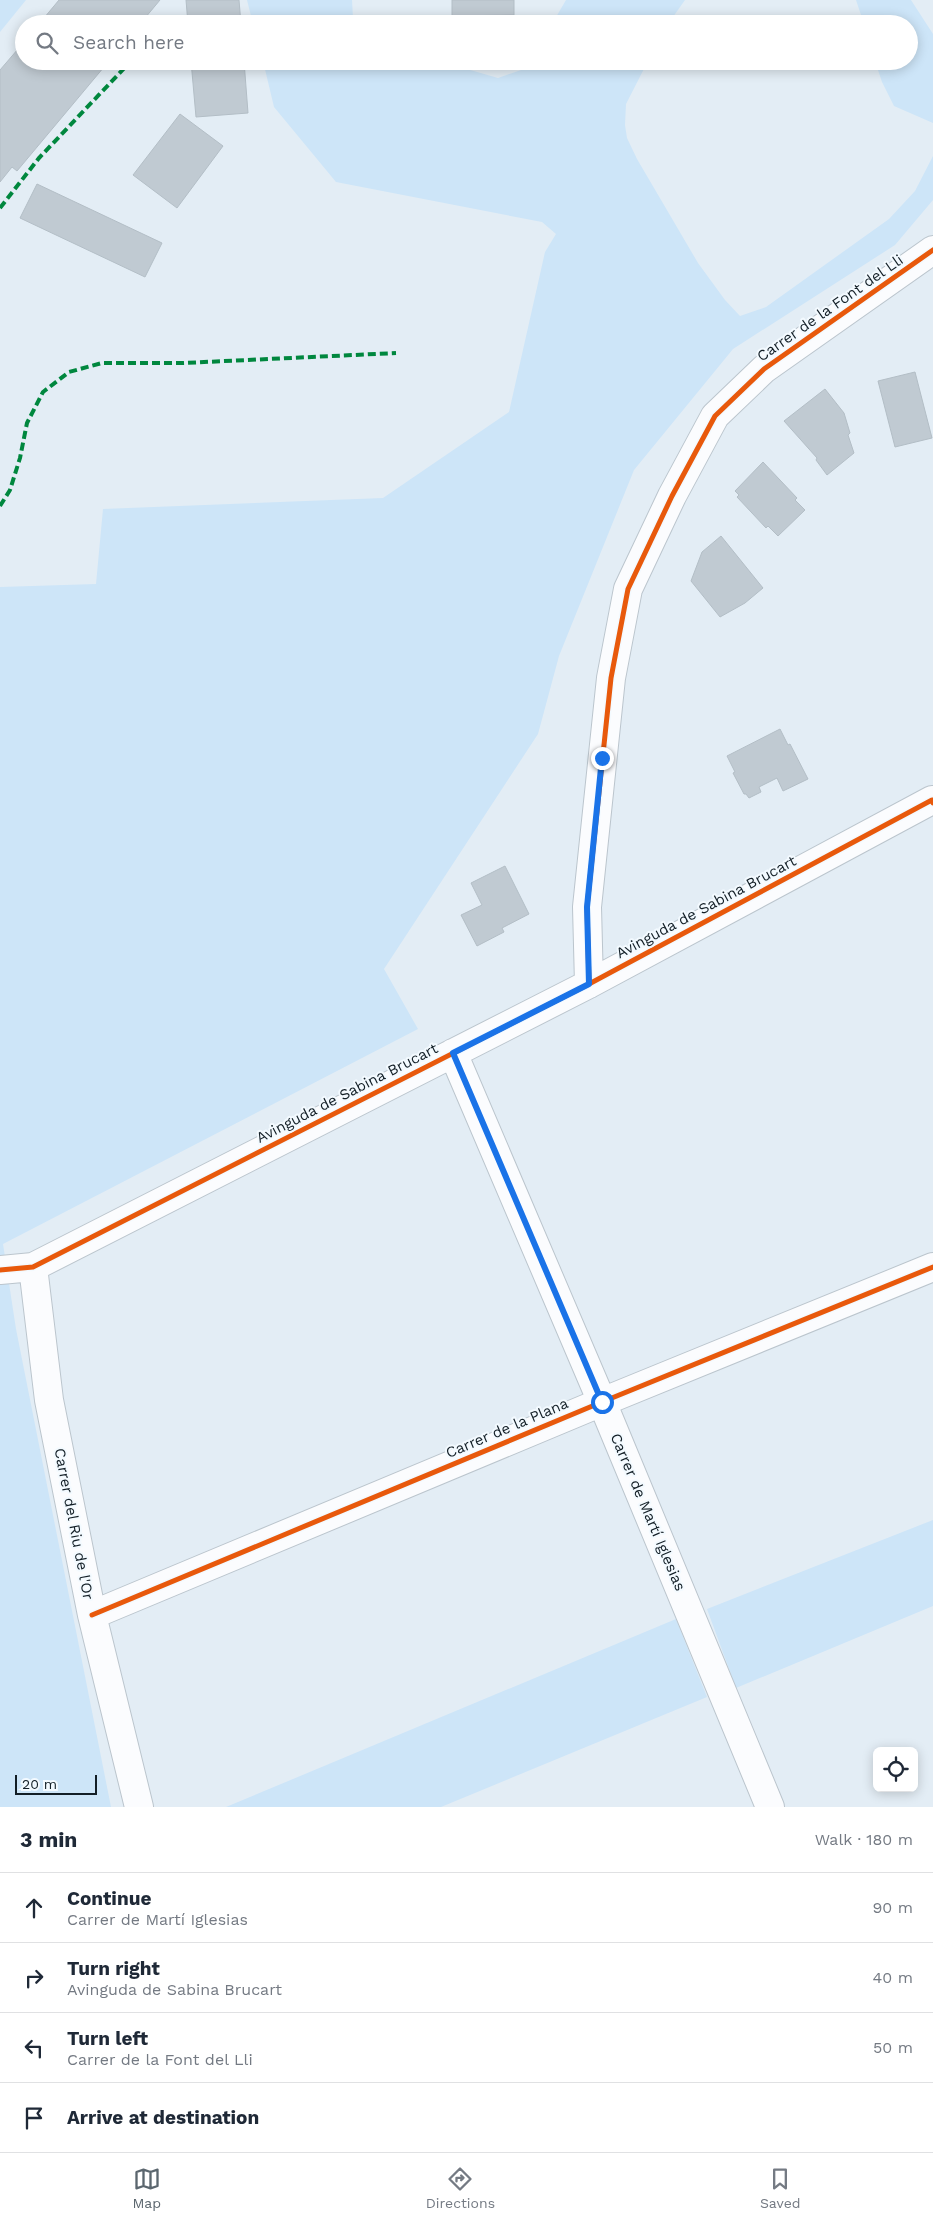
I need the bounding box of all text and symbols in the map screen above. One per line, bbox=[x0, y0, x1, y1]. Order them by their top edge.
search box bbox=[15, 15, 918, 70]
icon: search bbox=[33, 29, 61, 57]
text: Search here bbox=[73, 31, 184, 54]
street label: Carrer de la Font del Lli bbox=[754, 251, 906, 365]
route end bbox=[591, 747, 614, 770]
street label: Avinguda de Sabina Brucart bbox=[613, 851, 800, 962]
street label: Avinguda de Sabina Brucart bbox=[253, 1039, 441, 1147]
route start bbox=[591, 1391, 614, 1414]
street label: Carrer de la Plana bbox=[443, 1394, 571, 1462]
street label: Carrer de Martí Iglesias bbox=[607, 1430, 689, 1594]
street label: Carrer del Riu de l'Or bbox=[50, 1447, 98, 1601]
map controls bbox=[873, 1747, 918, 1792]
button: locate bbox=[873, 1747, 918, 1792]
scale bar bbox=[15, 1772, 98, 1795]
text: 20 m bbox=[22, 1776, 57, 1792]
text: 3 min bbox=[20, 1827, 77, 1852]
text: Walk · 180 m bbox=[815, 1830, 913, 1849]
text: Continue bbox=[67, 1887, 151, 1910]
icon: ahead bbox=[20, 1894, 48, 1922]
text: 90 m bbox=[872, 1898, 913, 1917]
text: Carrer de Martí Iglesias bbox=[67, 1910, 248, 1929]
text: Turn right bbox=[67, 1957, 160, 1980]
icon: right bbox=[20, 1964, 48, 1992]
text: 40 m bbox=[873, 1968, 913, 1987]
text: Avinguda de Sabina Brucart bbox=[67, 1980, 282, 1999]
text: Turn left bbox=[67, 2027, 148, 2050]
icon: left bbox=[20, 2034, 48, 2062]
text: 50 m bbox=[873, 2038, 913, 2057]
text: Carrer de la Font del Lli bbox=[67, 2050, 253, 2069]
icon: arrive bbox=[20, 2104, 48, 2132]
text: Arrive at destination bbox=[67, 2106, 259, 2129]
tab: Map bbox=[132, 2165, 161, 2211]
tab: Directions bbox=[426, 2165, 495, 2211]
tab: Saved bbox=[760, 2165, 801, 2211]

